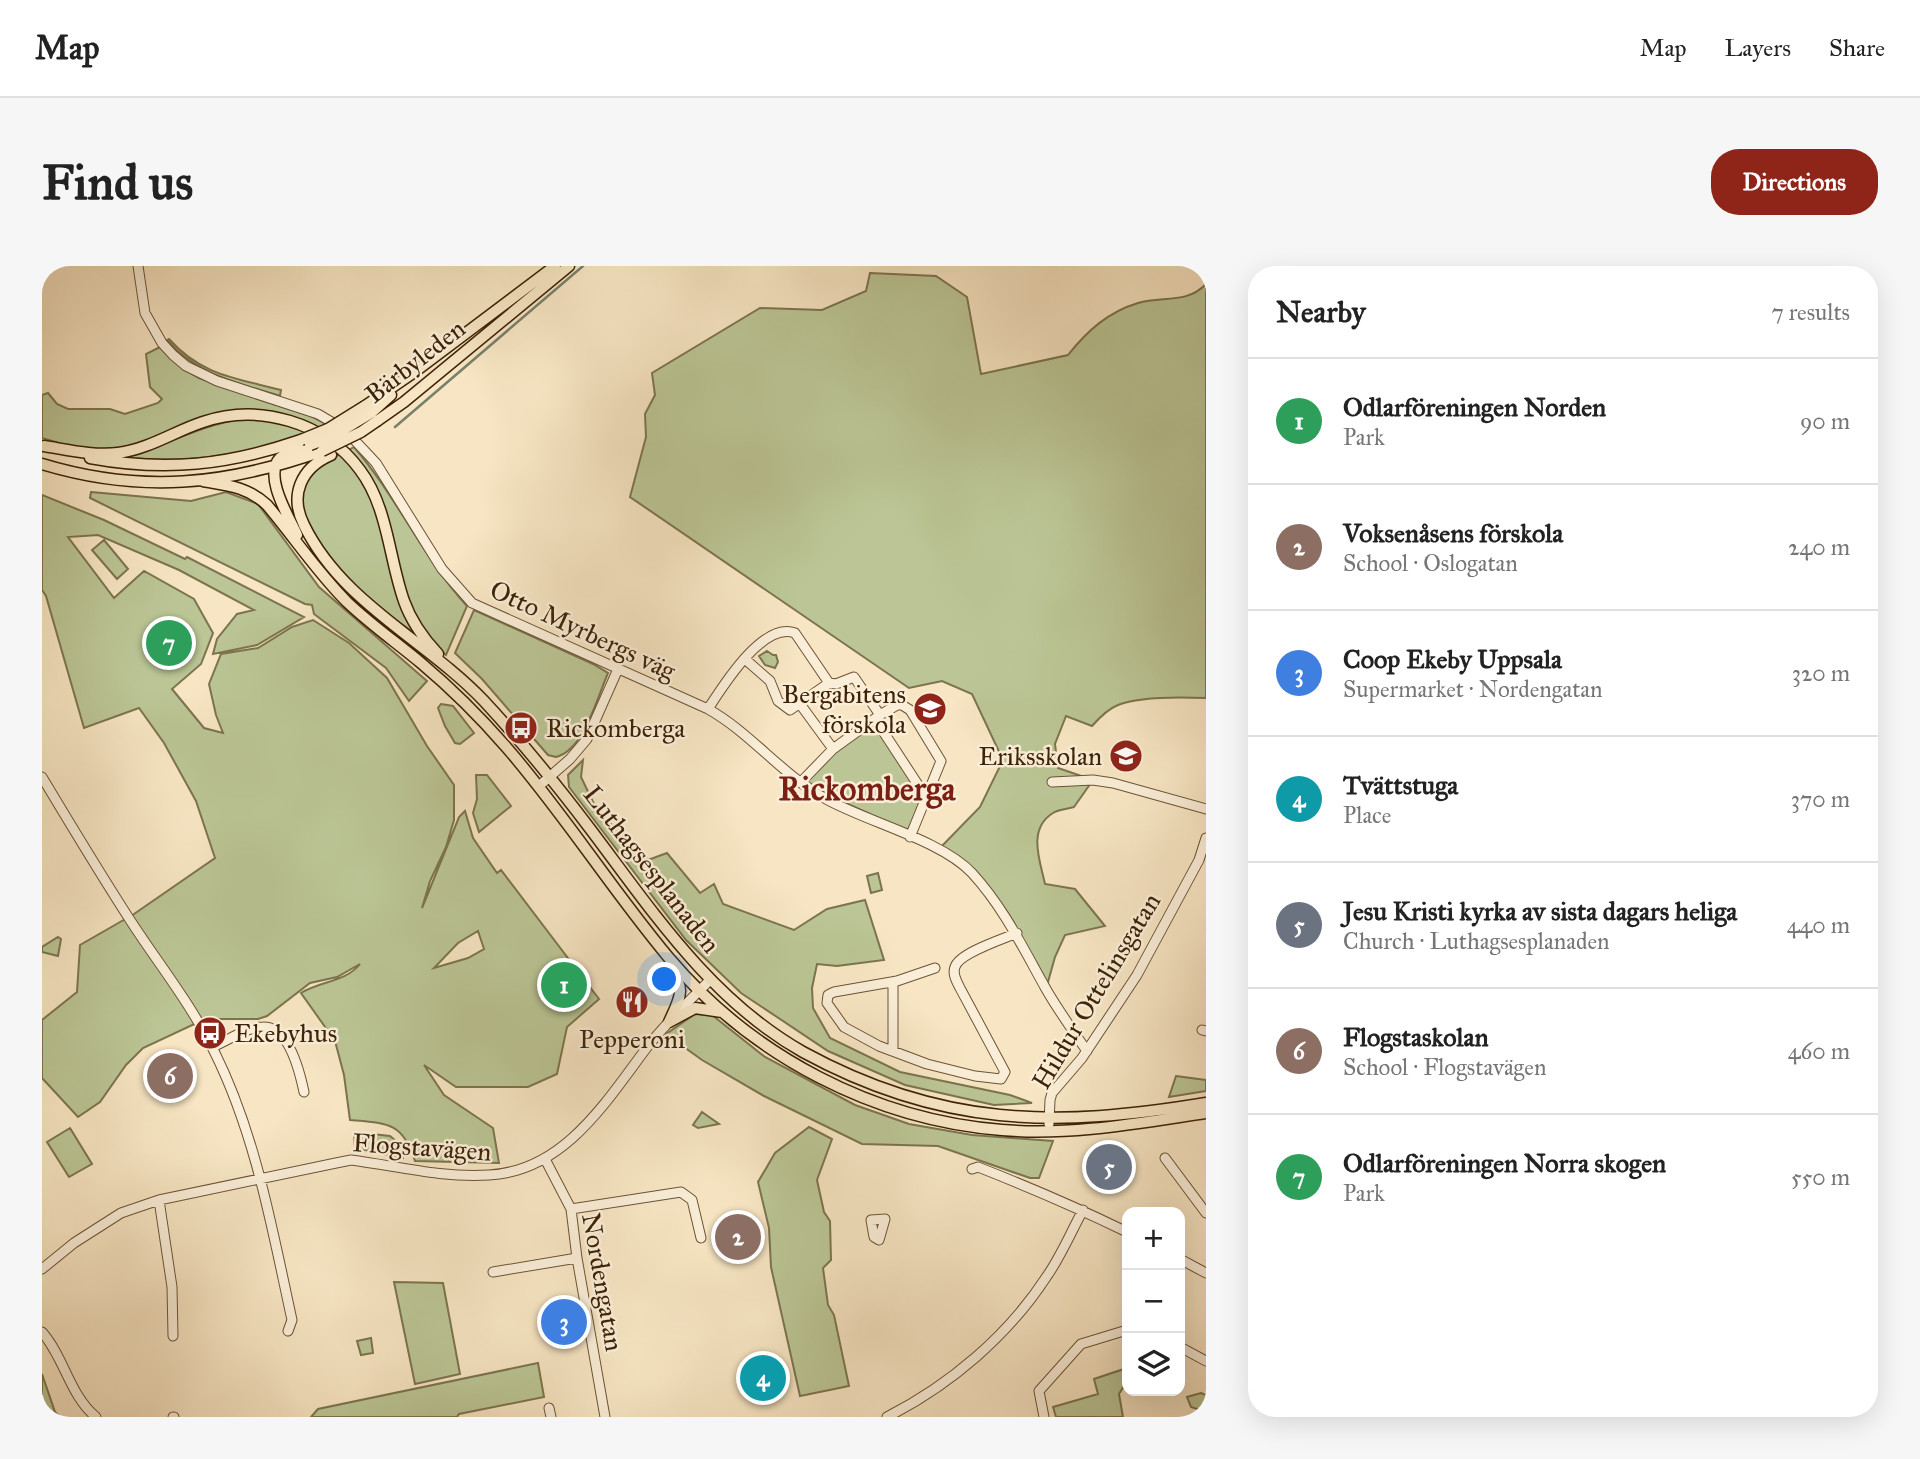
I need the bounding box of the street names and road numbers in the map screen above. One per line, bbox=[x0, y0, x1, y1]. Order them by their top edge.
street label: Bärbyleden bbox=[359, 312, 471, 410]
street label: Otto Myrbergs väg bbox=[485, 573, 682, 687]
street label: Luthagsesplanaden bbox=[577, 779, 727, 959]
street label: Hildur Ottelinsgatan bbox=[1025, 887, 1167, 1095]
street label: Flogstavägen bbox=[351, 1126, 493, 1168]
street label: Nordengatan bbox=[575, 1210, 631, 1354]

